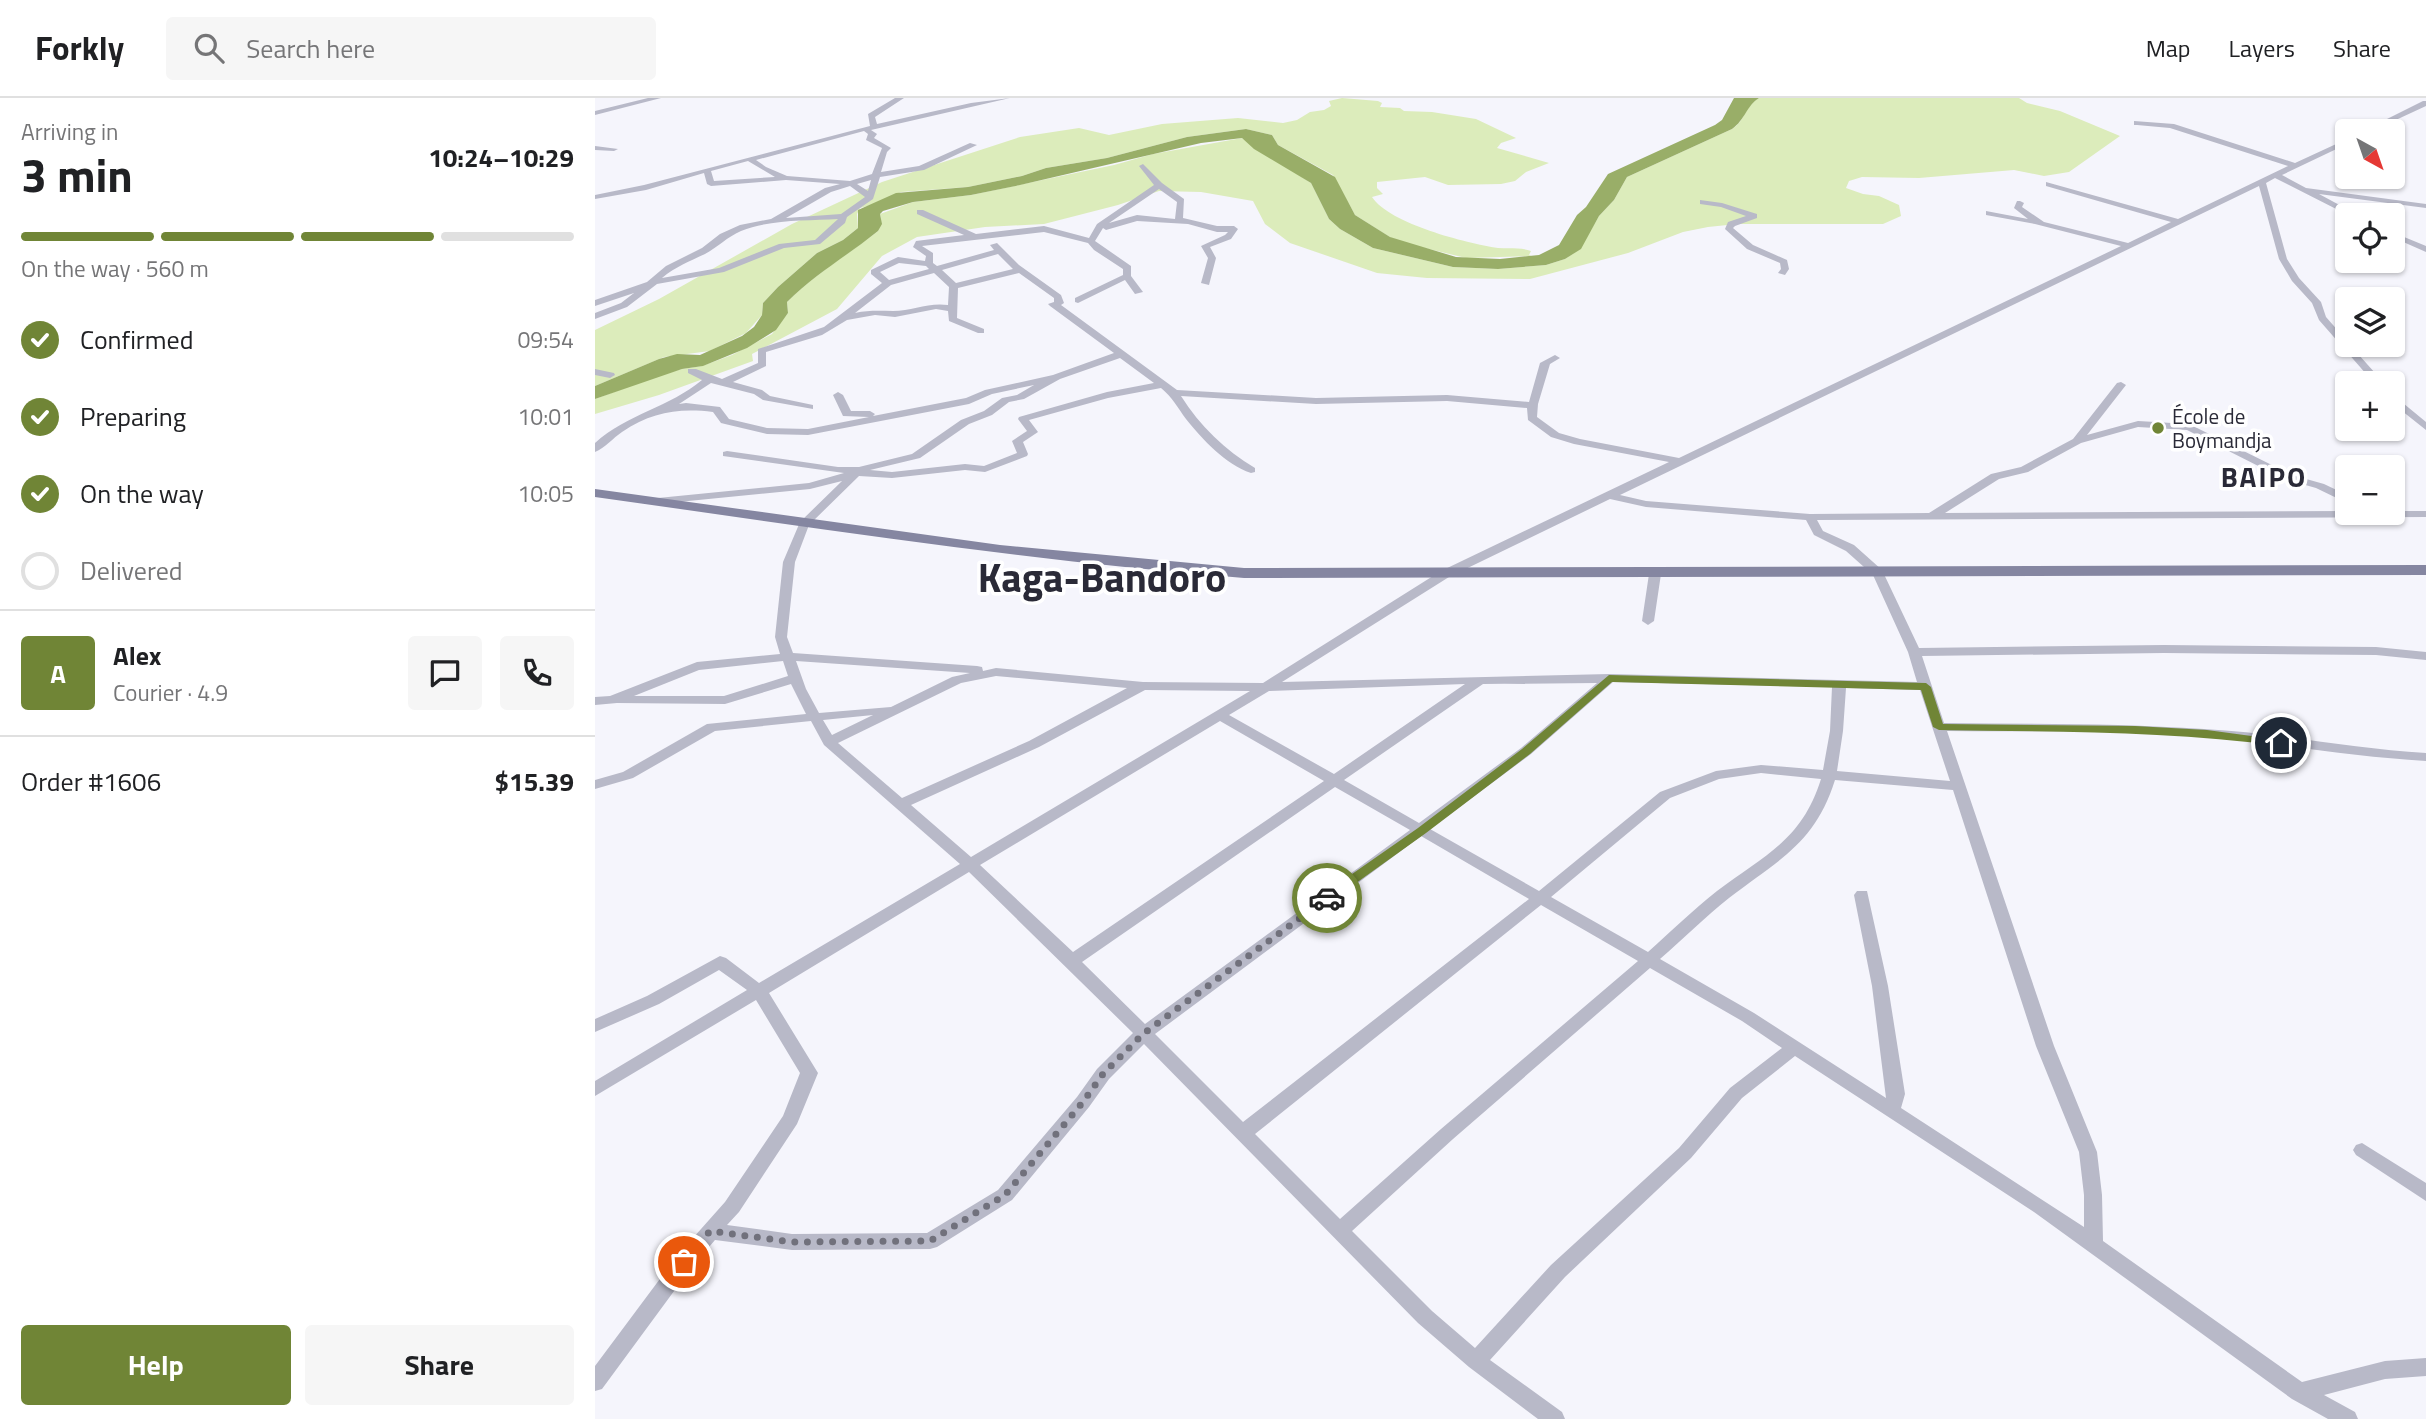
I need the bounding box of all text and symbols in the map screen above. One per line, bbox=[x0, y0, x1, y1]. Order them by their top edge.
search box bbox=[166, 17, 656, 80]
text: Forkly bbox=[35, 23, 124, 73]
icon: search bbox=[190, 29, 228, 67]
text: Search here bbox=[246, 29, 375, 68]
text: Map bbox=[2146, 30, 2191, 66]
text: Layers bbox=[2229, 30, 2295, 66]
text: Share bbox=[2333, 30, 2391, 66]
text: Arriving in bbox=[21, 114, 118, 149]
north arrow bbox=[2335, 119, 2405, 189]
map controls bbox=[2335, 119, 2405, 525]
text: 10:24–10:29 bbox=[428, 138, 574, 177]
text: 3 min bbox=[21, 140, 133, 210]
button: locate bbox=[2335, 203, 2405, 273]
text: On the way · 560 m bbox=[21, 251, 209, 286]
button: layers bbox=[2335, 287, 2405, 357]
text: Confirmed bbox=[80, 320, 194, 359]
icon: check bbox=[21, 321, 59, 359]
text: 09:54 bbox=[517, 322, 574, 357]
button: + bbox=[2335, 371, 2405, 441]
text: Preparing bbox=[80, 397, 186, 436]
icon: check bbox=[21, 398, 59, 436]
text: 10:01 bbox=[517, 399, 574, 434]
place label: École de Boymandja bbox=[2172, 400, 2272, 456]
marker: École de Boymandja bbox=[2150, 420, 2166, 436]
district label: BAIPO bbox=[2221, 455, 2307, 498]
button: − bbox=[2335, 455, 2405, 525]
text: On the way bbox=[80, 474, 204, 513]
icon: check bbox=[21, 475, 59, 513]
text: 10:05 bbox=[517, 476, 574, 511]
district label: Kaga-Bandoro bbox=[978, 547, 1226, 608]
text: Delivered bbox=[80, 551, 183, 590]
text: Alex bbox=[113, 636, 161, 675]
button: chat bbox=[408, 636, 482, 710]
button: phone bbox=[500, 636, 574, 710]
text: A bbox=[50, 654, 66, 693]
text: Courier · 4.9 bbox=[113, 675, 228, 710]
pin bbox=[2251, 713, 2311, 773]
icon: home bbox=[2262, 724, 2300, 762]
text: Order #1606 bbox=[21, 762, 161, 801]
text: $15.39 bbox=[495, 762, 574, 801]
courier bbox=[1292, 863, 1362, 933]
icon: car bbox=[1308, 879, 1346, 917]
pin bbox=[654, 1232, 714, 1292]
icon: bag bbox=[665, 1243, 703, 1281]
button: Help bbox=[21, 1325, 291, 1405]
button: Share bbox=[305, 1325, 574, 1405]

